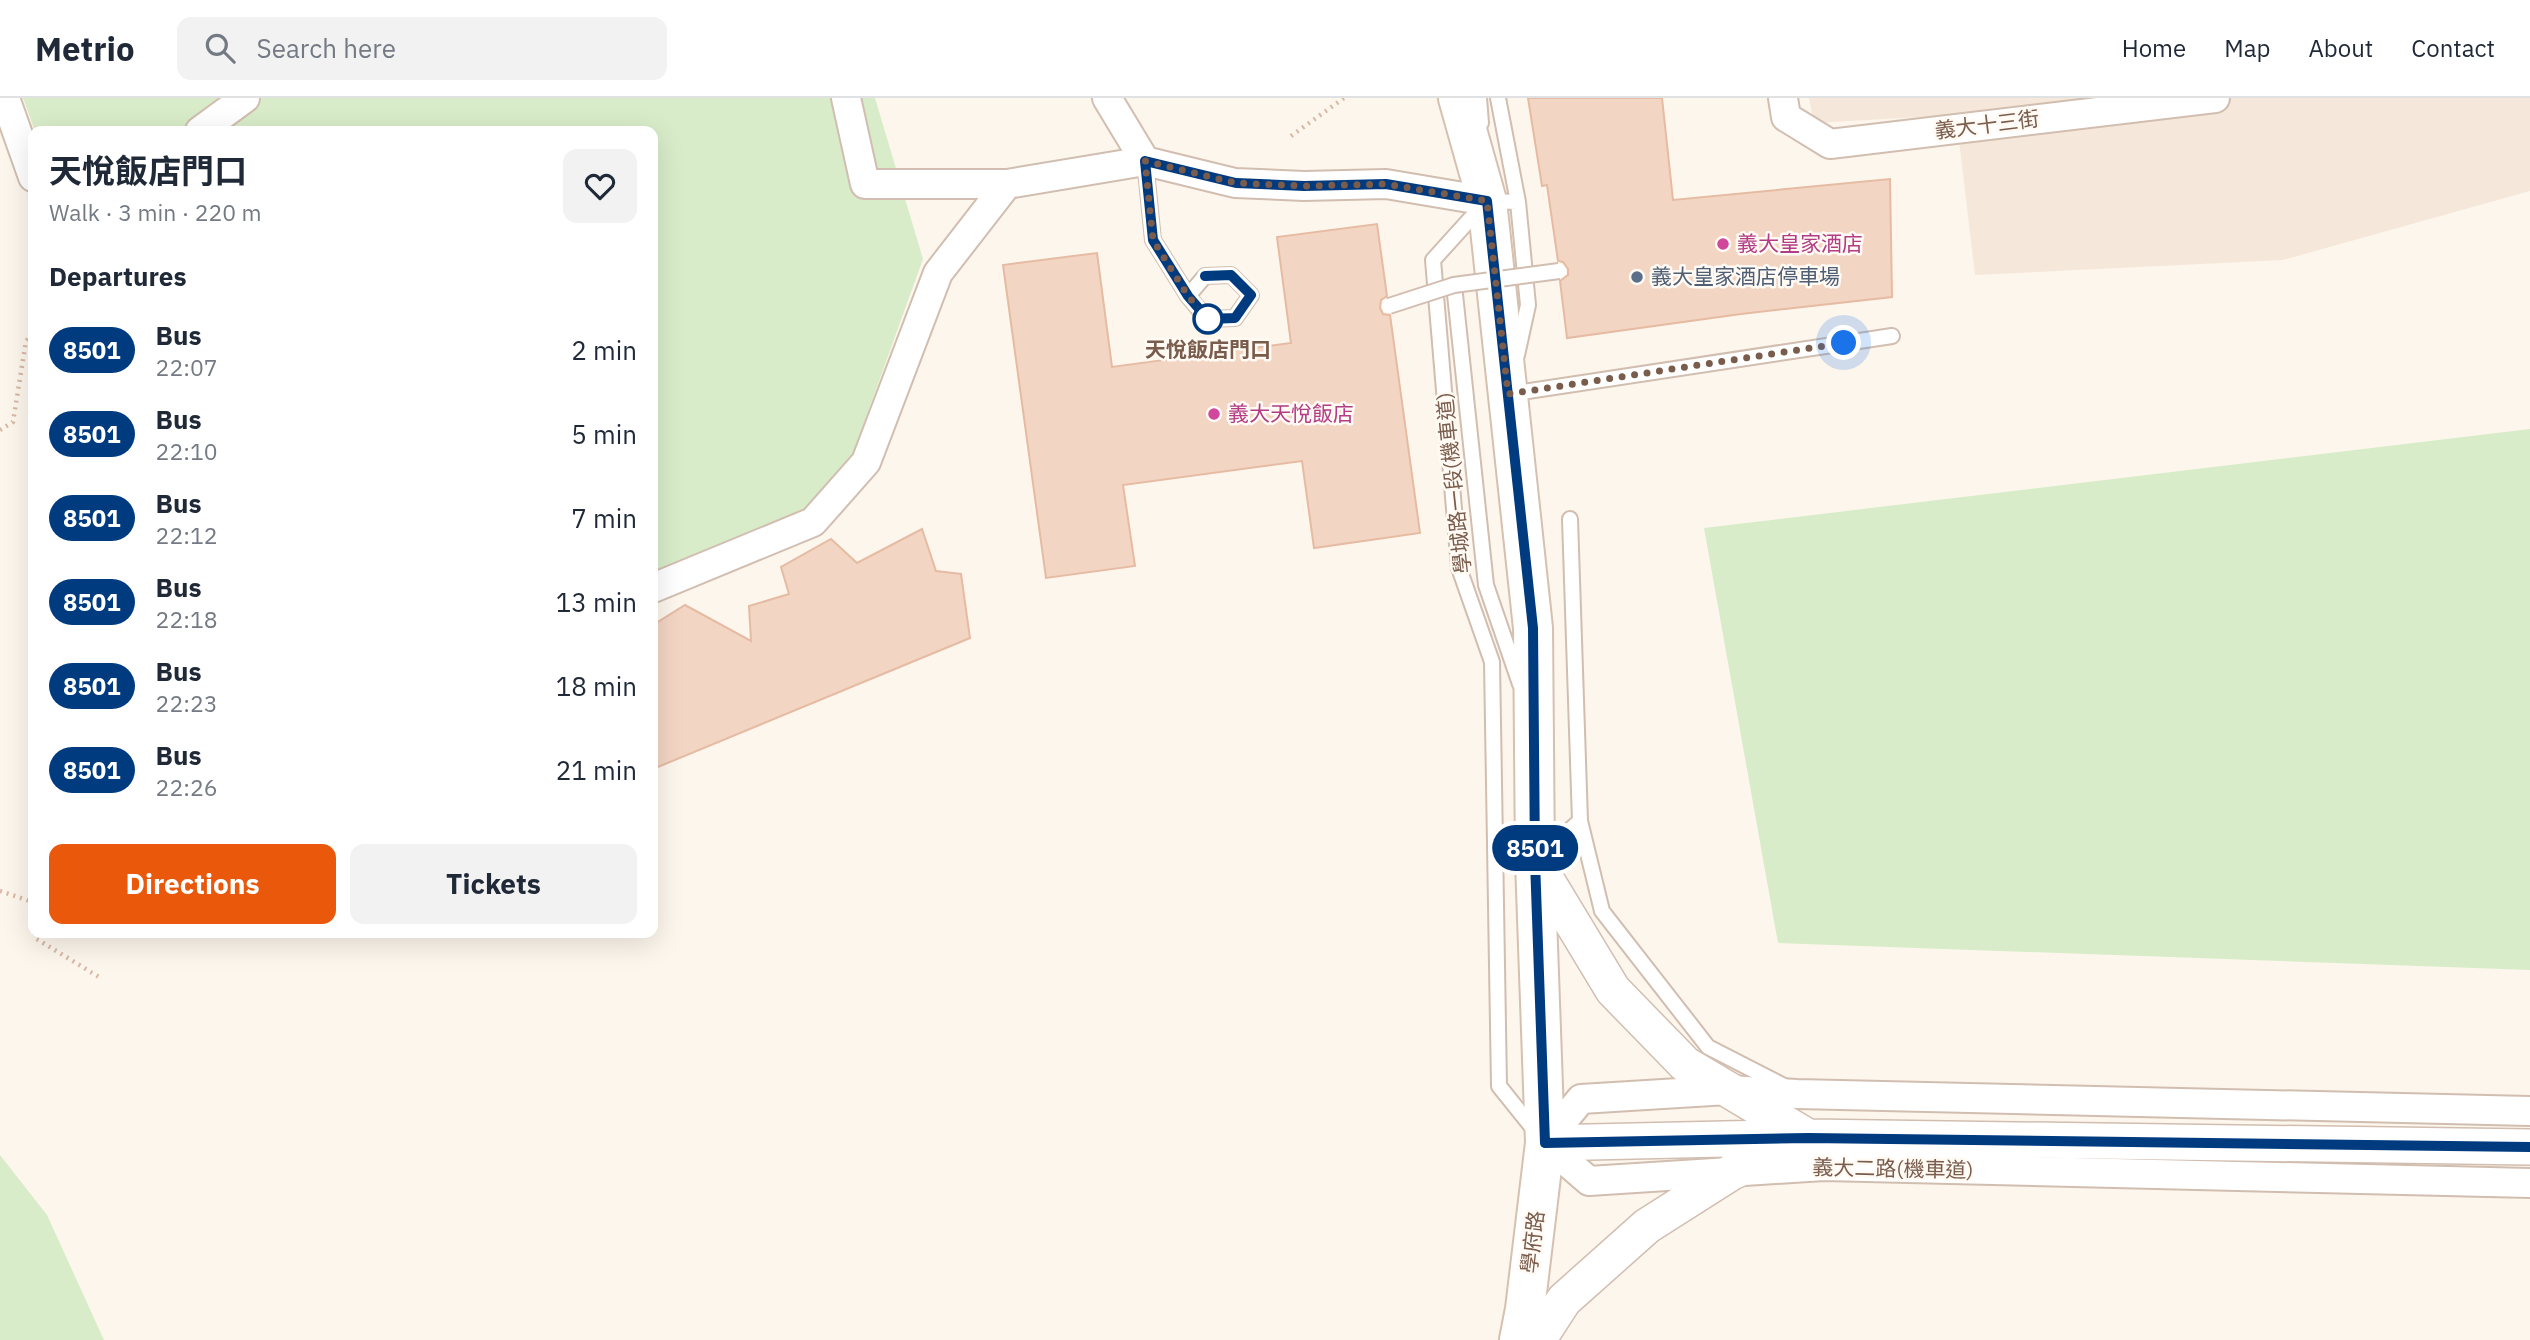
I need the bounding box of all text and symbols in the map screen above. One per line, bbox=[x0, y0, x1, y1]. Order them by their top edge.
search box bbox=[177, 17, 667, 80]
text: Metrio bbox=[35, 27, 135, 70]
icon: search bbox=[201, 29, 239, 67]
text: Search here bbox=[257, 31, 396, 65]
text: Home bbox=[2122, 32, 2186, 64]
text: Map bbox=[2224, 32, 2270, 64]
text: About bbox=[2308, 32, 2373, 64]
text: Contact bbox=[2411, 32, 2495, 64]
street label: 義大十三街 bbox=[1933, 104, 2041, 144]
text: 天悅飯店門口 bbox=[49, 149, 247, 192]
button: heart bbox=[563, 149, 637, 223]
text: Walk · 3 min · 220 m bbox=[49, 197, 262, 227]
place label: 義大皇家酒店 bbox=[1737, 229, 1863, 257]
marker: 義大皇家酒店 bbox=[1715, 236, 1731, 252]
text: Departures bbox=[49, 259, 187, 293]
place label: 義大皇家酒店停車場 bbox=[1651, 262, 1840, 290]
marker: 義大皇家酒店停車場 bbox=[1629, 269, 1645, 285]
marker: 天悅飯店門口 bbox=[1193, 304, 1223, 334]
text: Bus bbox=[156, 318, 202, 352]
your location bbox=[1826, 325, 1861, 360]
text: 2 min bbox=[571, 333, 637, 367]
text: 8501 bbox=[63, 334, 121, 366]
place label: 天悅飯店門口 bbox=[1145, 335, 1271, 363]
text: 22:07 bbox=[156, 352, 218, 382]
street label: 學城路一段(機車道) bbox=[1430, 391, 1476, 575]
place label: 義大天悅飯店 bbox=[1228, 399, 1354, 427]
text: Bus bbox=[156, 402, 202, 436]
marker: 義大天悅飯店 bbox=[1206, 406, 1222, 422]
text: 5 min bbox=[571, 417, 637, 451]
text: 8501 bbox=[63, 418, 121, 450]
text: 22:10 bbox=[156, 436, 218, 466]
text: Bus bbox=[156, 486, 202, 520]
text: 7 min bbox=[571, 501, 637, 535]
text: 8501 bbox=[63, 502, 121, 534]
text: 22:12 bbox=[156, 520, 218, 550]
text: Bus bbox=[156, 570, 202, 604]
text: 13 min bbox=[556, 585, 637, 619]
text: 8501 bbox=[63, 586, 121, 618]
text: 22:18 bbox=[156, 604, 218, 634]
text: Bus bbox=[156, 654, 202, 688]
text: 18 min bbox=[556, 669, 637, 703]
text: 8501 bbox=[63, 670, 121, 702]
text: 22:23 bbox=[156, 688, 218, 718]
text: Bus bbox=[156, 738, 202, 772]
text: 21 min bbox=[556, 753, 637, 787]
text: 8501 bbox=[63, 754, 121, 786]
text: 22:26 bbox=[156, 772, 218, 802]
line badge: 8501 bbox=[1486, 825, 1584, 871]
text: 8501 bbox=[1506, 832, 1564, 864]
button: Directions bbox=[49, 844, 336, 924]
button: Tickets bbox=[350, 844, 637, 924]
street label: 義大二路(機車道) bbox=[1812, 1153, 1974, 1183]
street label: 學府路 bbox=[1514, 1209, 1550, 1275]

